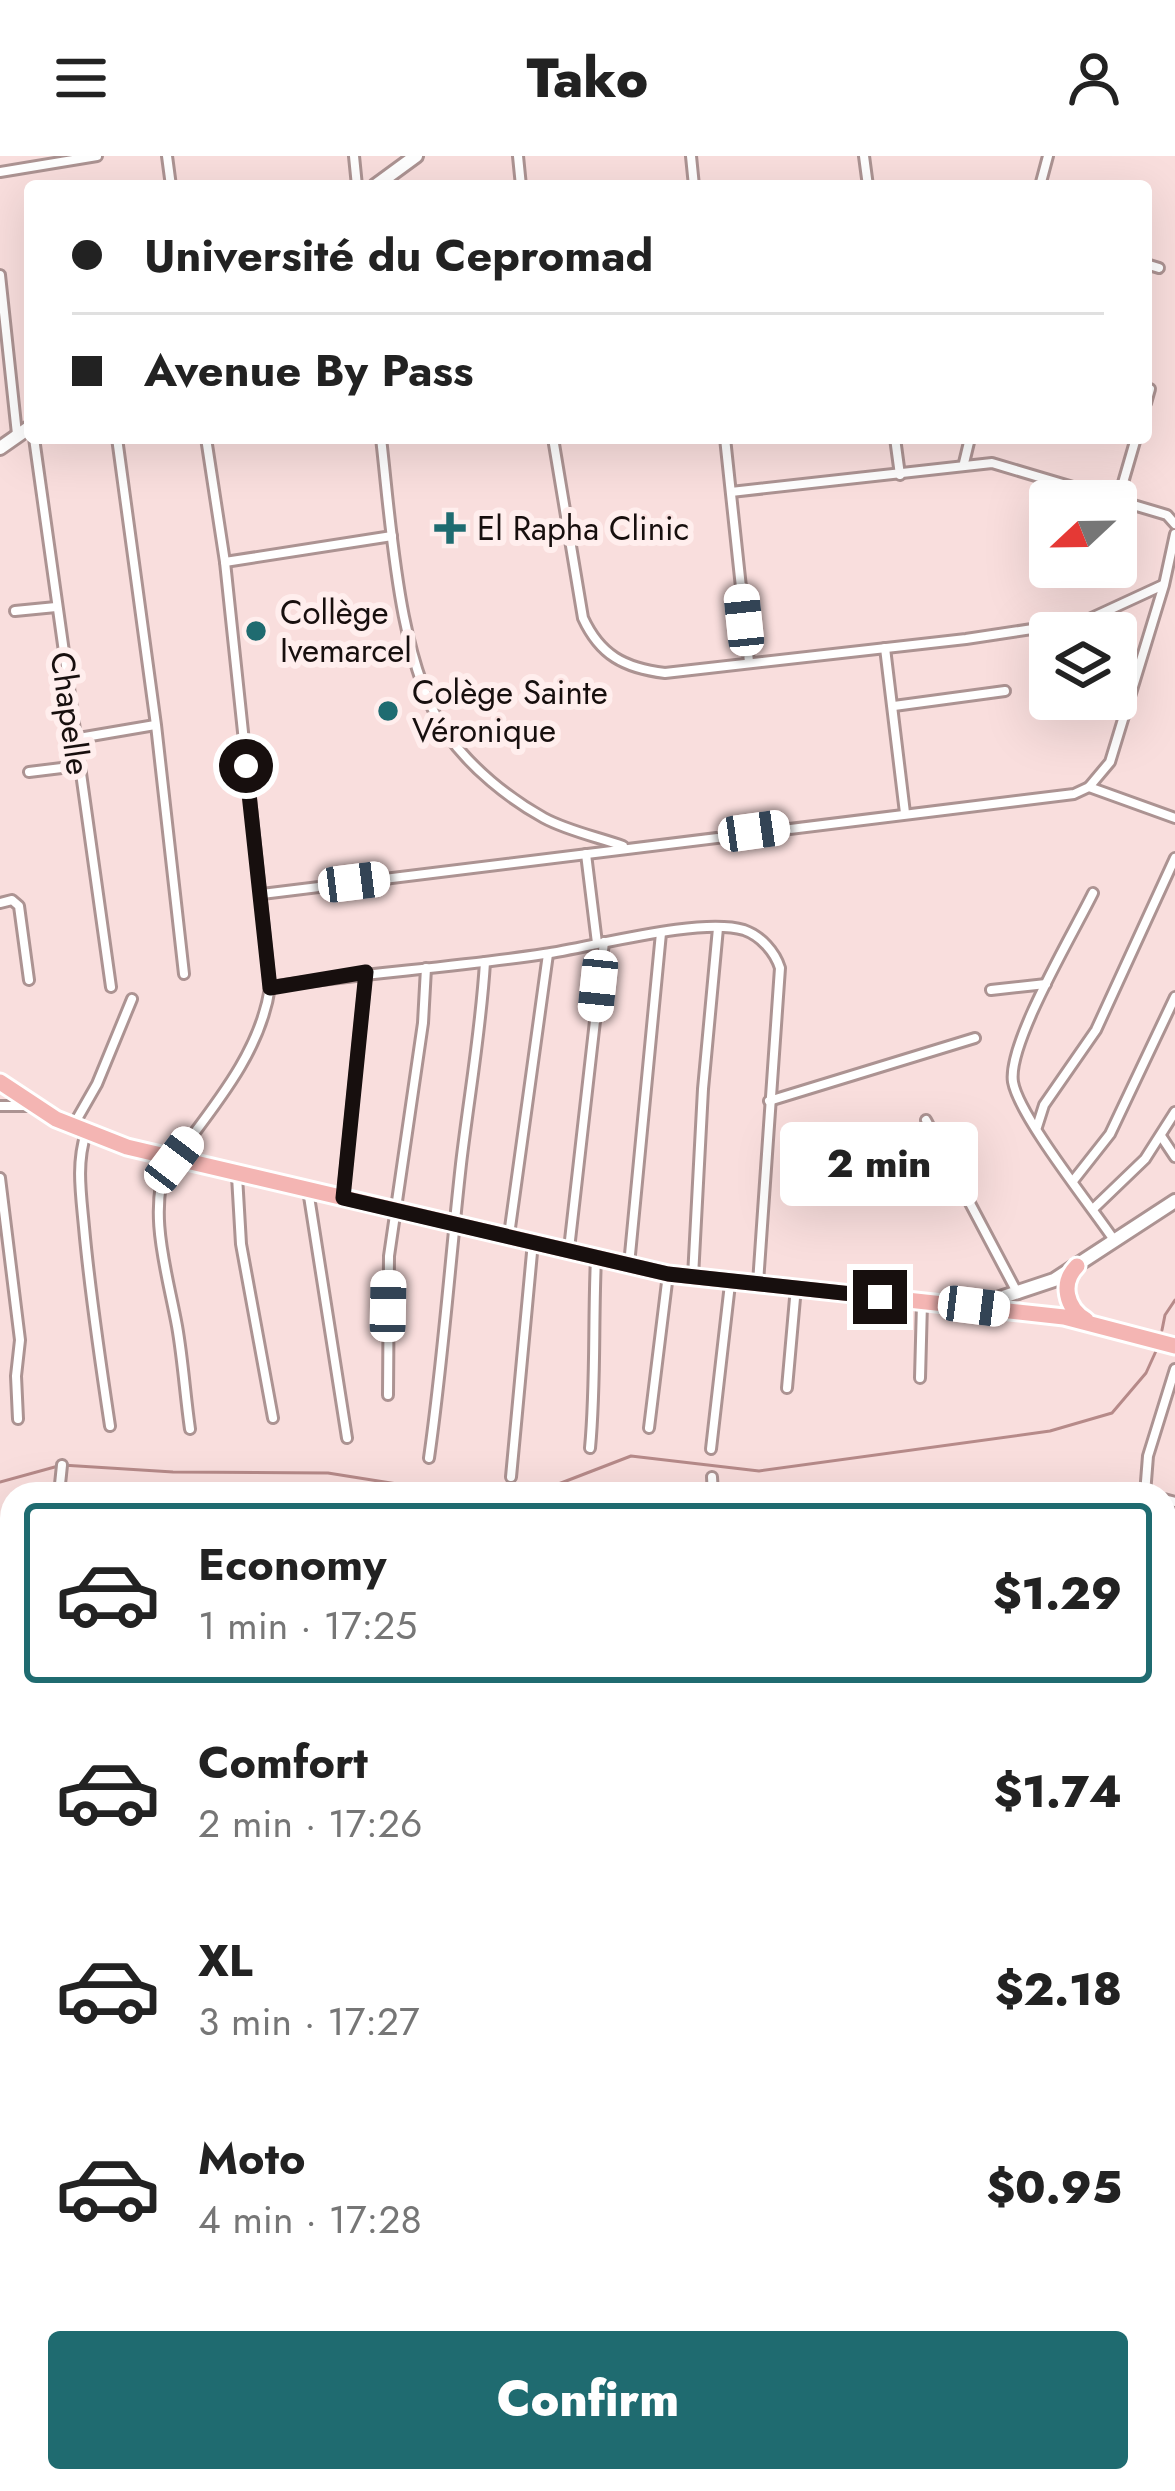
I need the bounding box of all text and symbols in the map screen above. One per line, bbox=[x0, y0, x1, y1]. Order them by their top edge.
text: Tako bbox=[527, 39, 648, 117]
icon: menu bbox=[48, 45, 114, 111]
icon: person bbox=[1061, 45, 1127, 111]
text: Université du Cepromad bbox=[144, 223, 653, 288]
text: Avenue By Pass bbox=[144, 338, 474, 403]
north arrow bbox=[1029, 480, 1137, 588]
map controls bbox=[1029, 480, 1137, 720]
place label: El Rapha Clinic bbox=[477, 505, 689, 552]
marker: El Rapha Clinic bbox=[434, 512, 466, 544]
car bbox=[722, 582, 766, 658]
place label: Collège Ivemarcel bbox=[280, 589, 412, 674]
button: layers bbox=[1029, 612, 1137, 720]
marker: Collège Ivemarcel bbox=[243, 618, 269, 644]
street label: Chapelle bbox=[39, 649, 102, 778]
place label: Colège Sainte Véronique bbox=[412, 669, 608, 754]
marker: Colège Sainte Véronique bbox=[375, 698, 401, 724]
route start bbox=[219, 739, 273, 793]
car bbox=[716, 808, 792, 854]
car bbox=[316, 860, 392, 904]
car bbox=[576, 948, 620, 1024]
car bbox=[138, 1120, 210, 1200]
callout: 2 min bbox=[781, 1123, 979, 1207]
text: 2 min bbox=[827, 1135, 931, 1192]
car bbox=[369, 1270, 407, 1342]
route end bbox=[853, 1270, 907, 1324]
car bbox=[936, 1284, 1012, 1328]
text: Economy bbox=[198, 1532, 386, 1597]
icon: car bbox=[54, 1539, 162, 1647]
text: $1.29 bbox=[993, 1561, 1122, 1626]
text: 1 min · 17:25 bbox=[198, 1597, 417, 1654]
text: Comfort bbox=[198, 1730, 368, 1795]
icon: car bbox=[54, 1737, 162, 1845]
text: $1.74 bbox=[994, 1759, 1122, 1824]
text: 2 min · 17:26 bbox=[198, 1795, 422, 1852]
text: XL bbox=[198, 1928, 253, 1993]
icon: car bbox=[54, 1935, 162, 2043]
text: $2.18 bbox=[995, 1957, 1122, 2022]
text: 3 min · 17:27 bbox=[198, 1993, 420, 2050]
text: Moto bbox=[198, 2126, 306, 2191]
icon: car bbox=[54, 2133, 162, 2241]
text: $0.95 bbox=[987, 2155, 1122, 2220]
text: 4 min · 17:28 bbox=[198, 2191, 422, 2248]
button: Confirm bbox=[48, 2331, 1128, 2469]

